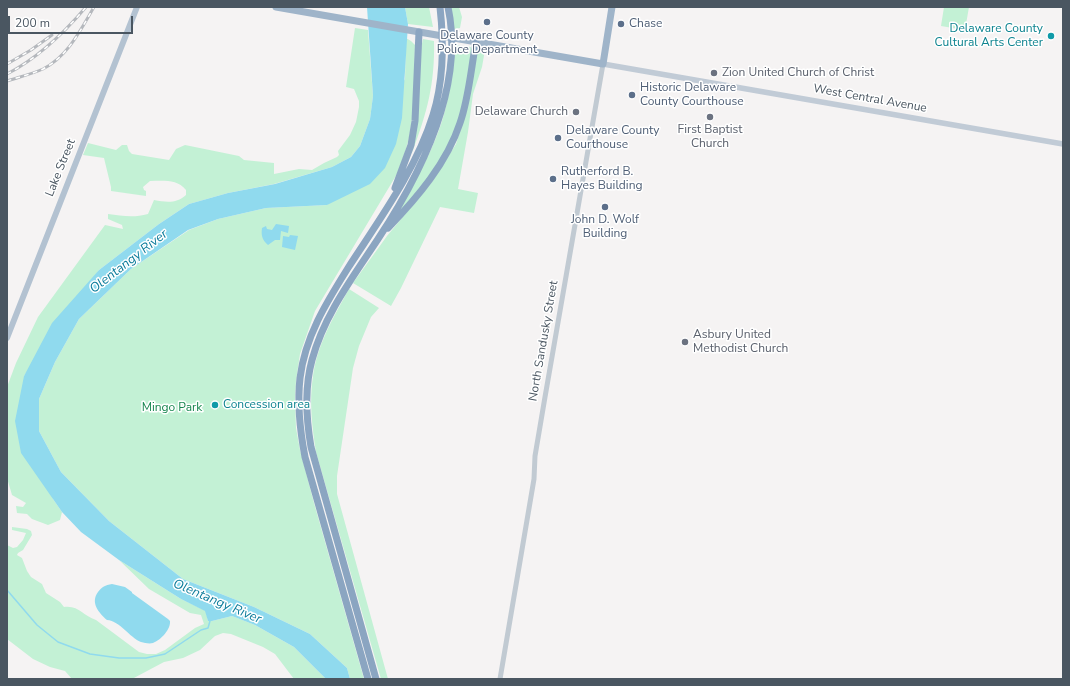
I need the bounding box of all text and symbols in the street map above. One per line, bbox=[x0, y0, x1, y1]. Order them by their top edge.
scale bar bbox=[10, 8, 135, 34]
text: 200 m bbox=[15, 15, 50, 31]
marker: Delaware County Police Department bbox=[482, 17, 492, 27]
place label: Chase bbox=[629, 17, 662, 31]
marker: Chase bbox=[616, 19, 626, 29]
place label: Delaware County Cultural Arts Center bbox=[935, 22, 1043, 50]
place label: Delaware County Police Department bbox=[437, 29, 537, 57]
marker: Delaware County Cultural Arts Center bbox=[1046, 31, 1056, 41]
place label: Zion United Church of Christ bbox=[722, 66, 874, 80]
marker: Zion United Church of Christ bbox=[709, 68, 719, 78]
place label: Historic Delaware County Courthouse bbox=[640, 81, 744, 109]
street label: West Central Avenue bbox=[812, 82, 928, 116]
marker: Historic Delaware County Courthouse bbox=[627, 90, 637, 100]
place label: Delaware Church bbox=[475, 105, 568, 119]
marker: Delaware Church bbox=[571, 107, 581, 117]
marker: First Baptist Church bbox=[705, 112, 715, 122]
place label: First Baptist Church bbox=[678, 123, 742, 151]
place label: Delaware County Courthouse bbox=[566, 124, 659, 152]
marker: Delaware County Courthouse bbox=[553, 133, 563, 143]
street label: Lake Street bbox=[43, 137, 79, 199]
place label: Rutherford B. Hayes Building bbox=[561, 165, 642, 193]
marker: Rutherford B. Hayes Building bbox=[548, 174, 558, 184]
marker: John D. Wolf Building bbox=[600, 202, 610, 212]
place label: John D. Wolf Building bbox=[571, 213, 639, 241]
water label: Olentangy River bbox=[87, 227, 171, 297]
street label: North Sandusky Street bbox=[526, 280, 562, 402]
place label: Asbury United Methodist Church bbox=[693, 328, 788, 356]
marker: Asbury United Methodist Church bbox=[680, 337, 690, 347]
place label: Concession area bbox=[223, 398, 310, 412]
marker: Concession area bbox=[210, 400, 220, 410]
park label: Mingo Park bbox=[142, 401, 202, 415]
water label: Olentangy River bbox=[171, 576, 263, 628]

